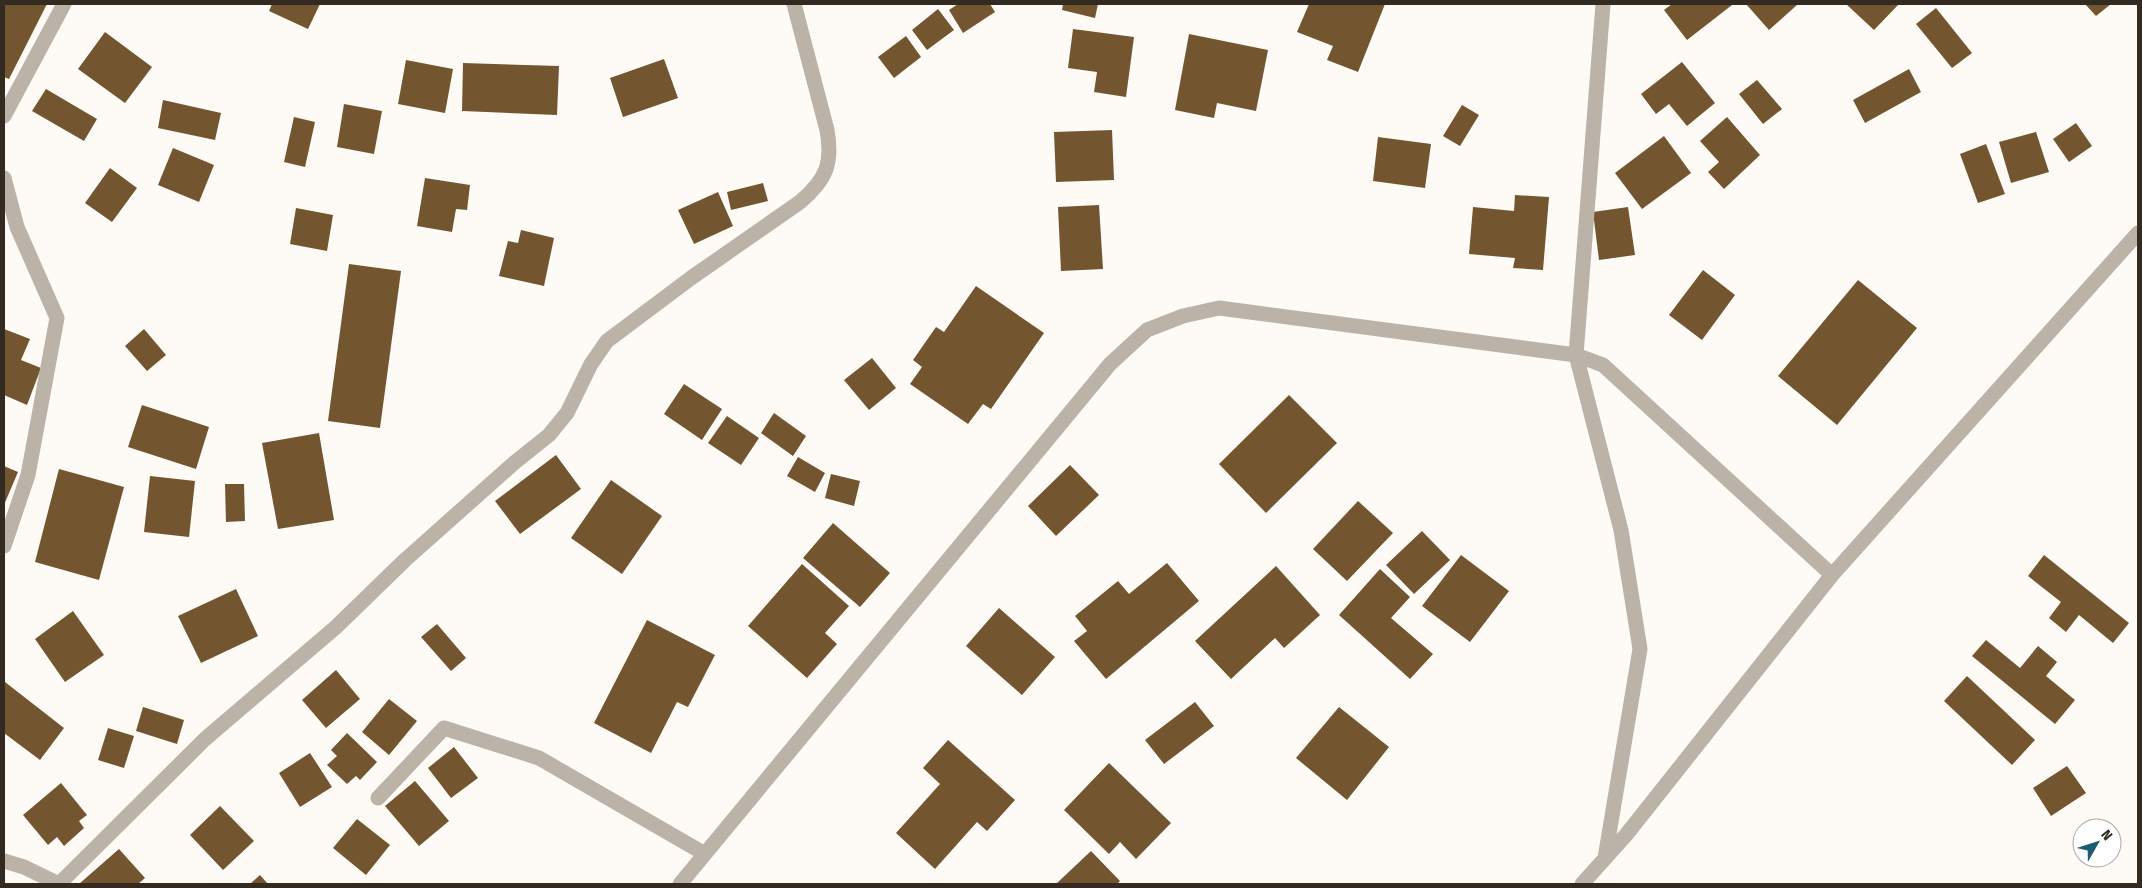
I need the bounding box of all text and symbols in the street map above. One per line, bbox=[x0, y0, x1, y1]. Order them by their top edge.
north arrow bbox=[2072, 818, 2122, 868]
text: N bbox=[2097, 827, 2116, 844]

